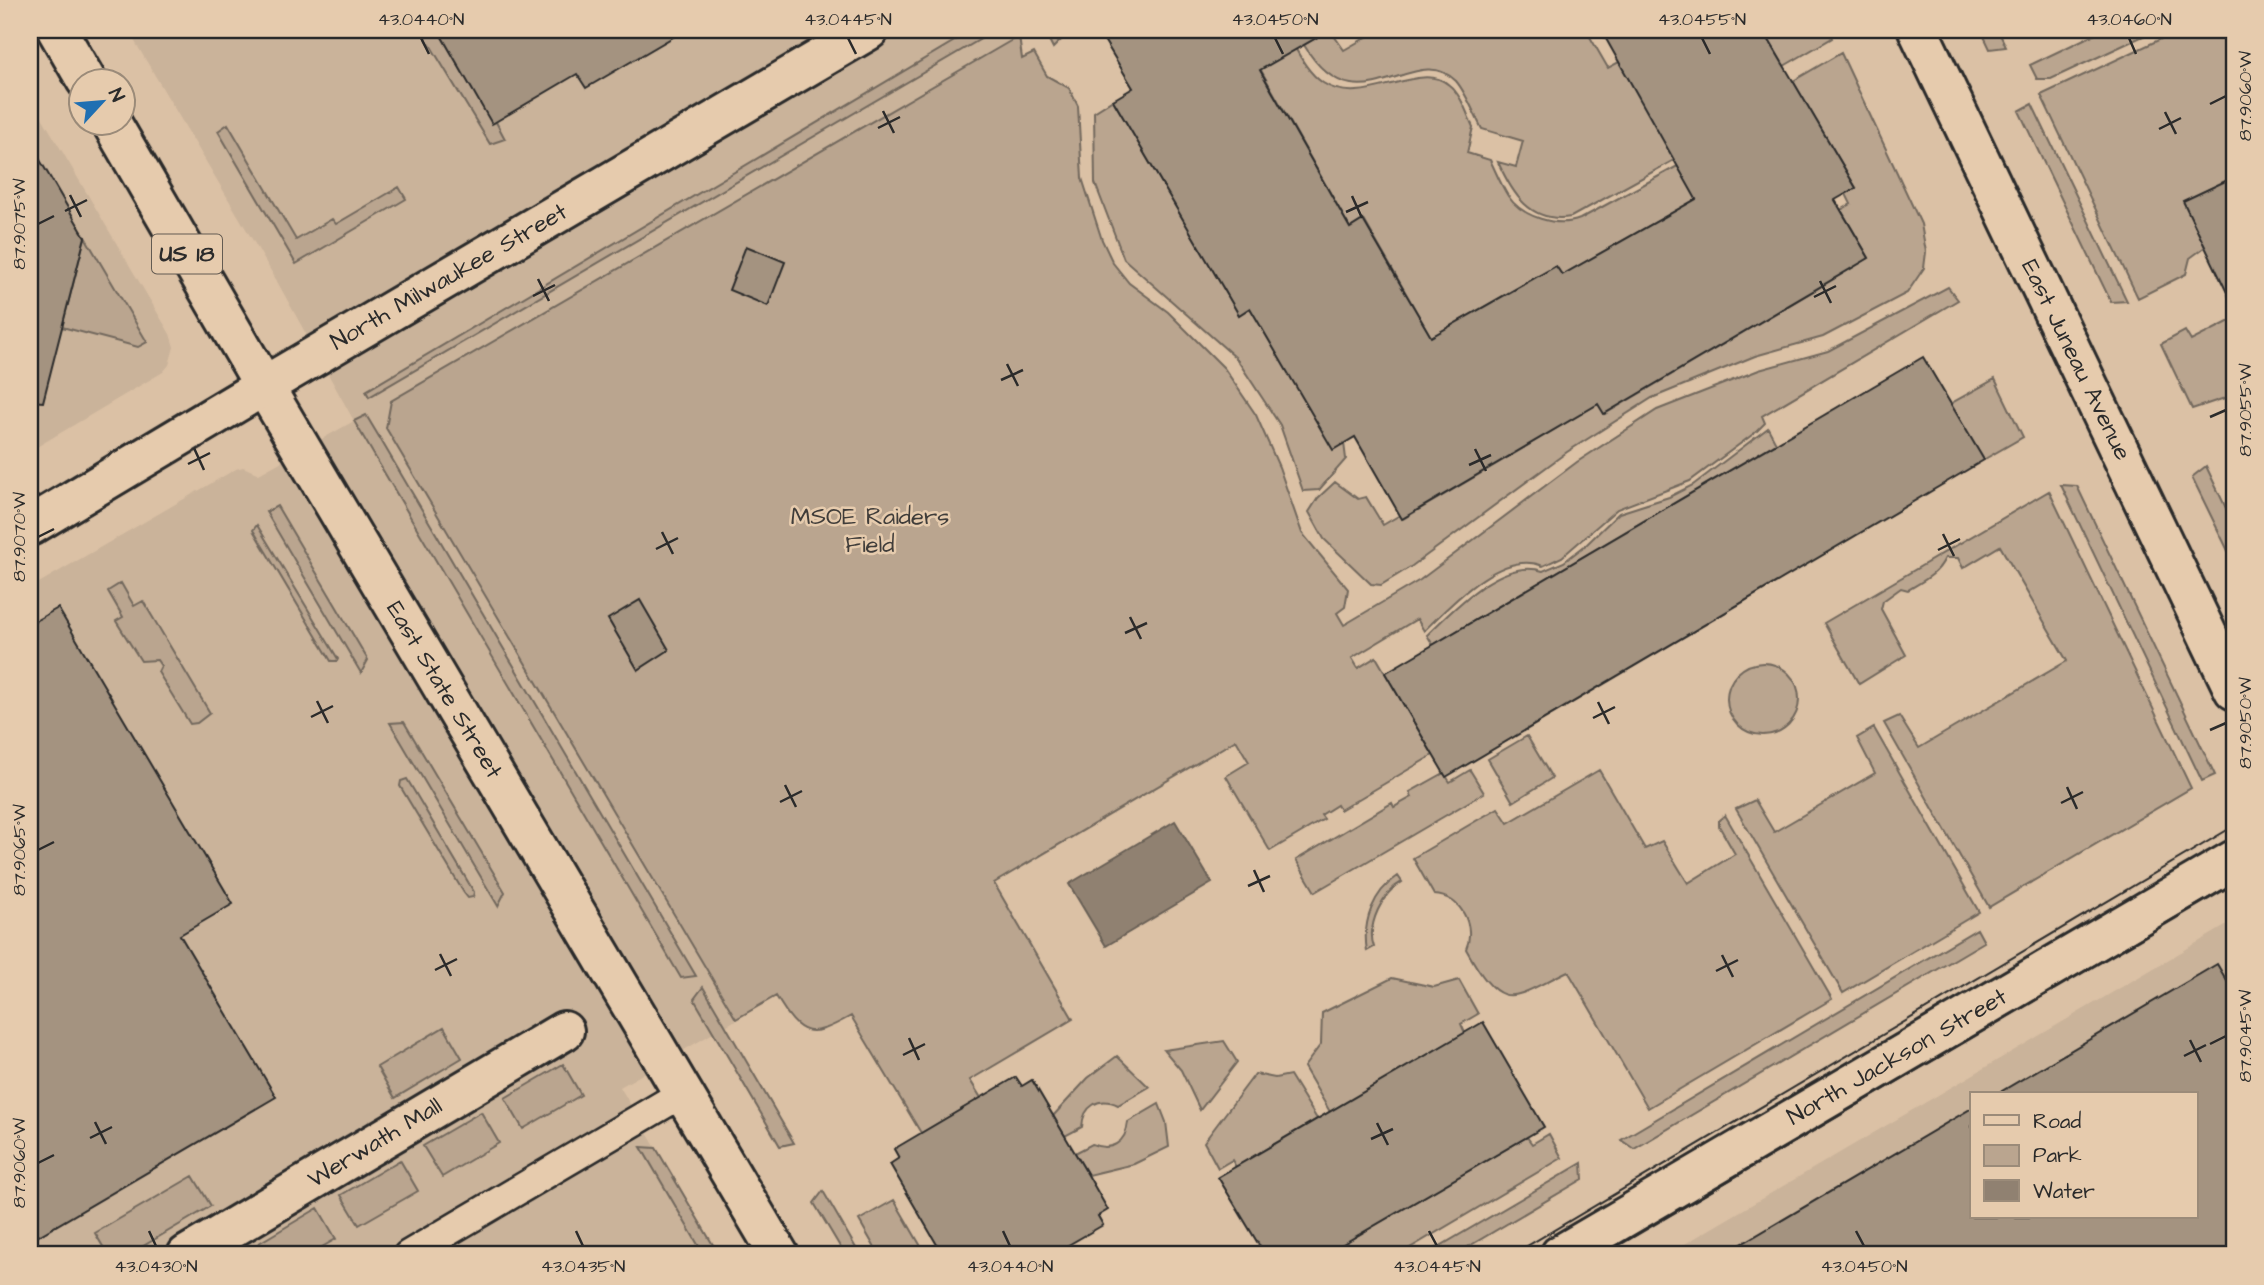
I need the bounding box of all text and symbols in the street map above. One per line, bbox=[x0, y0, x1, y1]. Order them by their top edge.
text: 43.0440°N bbox=[378, 7, 464, 32]
text: 43.0445°N bbox=[804, 7, 892, 32]
text: 43.0450°N bbox=[1232, 7, 1318, 32]
text: 43.0455°N bbox=[1658, 7, 1746, 32]
text: 43.0460°N bbox=[2086, 7, 2172, 32]
text: 87.9060°W bbox=[2233, 51, 2258, 141]
north arrow bbox=[66, 66, 136, 136]
text: N bbox=[101, 84, 131, 107]
text: 87.9075°W bbox=[7, 178, 32, 270]
street label: North Milwaukee Street bbox=[324, 195, 574, 359]
road number: US 18 bbox=[152, 234, 222, 274]
street label: East Juneau Avenue bbox=[2013, 254, 2139, 466]
text: 87.9055°W bbox=[2233, 363, 2258, 457]
text: 87.9070°W bbox=[7, 492, 32, 582]
park label: MSOE Raiders Field bbox=[791, 500, 949, 562]
street label: East State Street bbox=[378, 595, 511, 785]
text: 87.9050°W bbox=[2233, 677, 2258, 769]
text: 87.9065°W bbox=[7, 804, 32, 896]
street label: North Jackson Street bbox=[1781, 980, 2014, 1134]
text: 87.9045°W bbox=[2233, 990, 2258, 1082]
street label: Werwath Mall bbox=[301, 1089, 449, 1197]
legend bbox=[1970, 1092, 2198, 1218]
text: Road bbox=[2033, 1107, 2081, 1136]
text: 87.9060°W bbox=[7, 1118, 32, 1208]
text: Park bbox=[2033, 1141, 2082, 1170]
text: Water bbox=[2033, 1177, 2095, 1206]
text: 43.0430°N bbox=[114, 1254, 198, 1279]
text: 43.0435°N bbox=[541, 1254, 625, 1279]
text: 43.0440°N bbox=[967, 1254, 1053, 1279]
text: 43.0445°N bbox=[1393, 1254, 1481, 1279]
text: 43.0450°N bbox=[1821, 1254, 1907, 1279]

